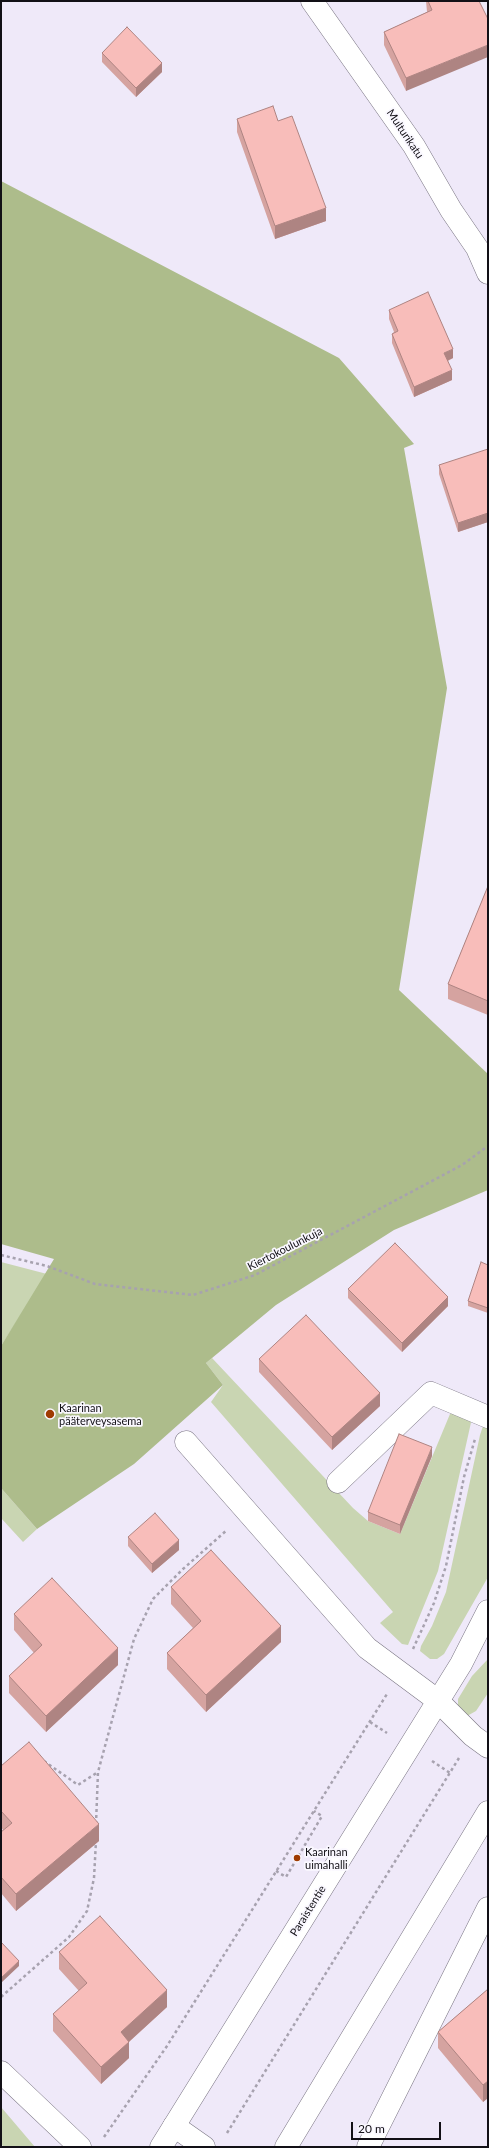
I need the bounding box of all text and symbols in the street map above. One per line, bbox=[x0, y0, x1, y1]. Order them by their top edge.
street label: Multurikatu bbox=[384, 107, 426, 161]
street label: Kiertokoulunkuja bbox=[245, 1224, 325, 1274]
place label: Kaarinan pääterveysasema bbox=[59, 1401, 142, 1427]
marker: Kaarinan pääterveysasema bbox=[44, 1408, 56, 1420]
place label: Kaarinan uimahalli bbox=[305, 1845, 348, 1871]
marker: Kaarinan uimahalli bbox=[292, 1853, 302, 1863]
street label: Paraistentie bbox=[287, 1883, 329, 1939]
scale bar bbox=[353, 2114, 443, 2140]
text: 20 m bbox=[358, 2121, 385, 2136]

